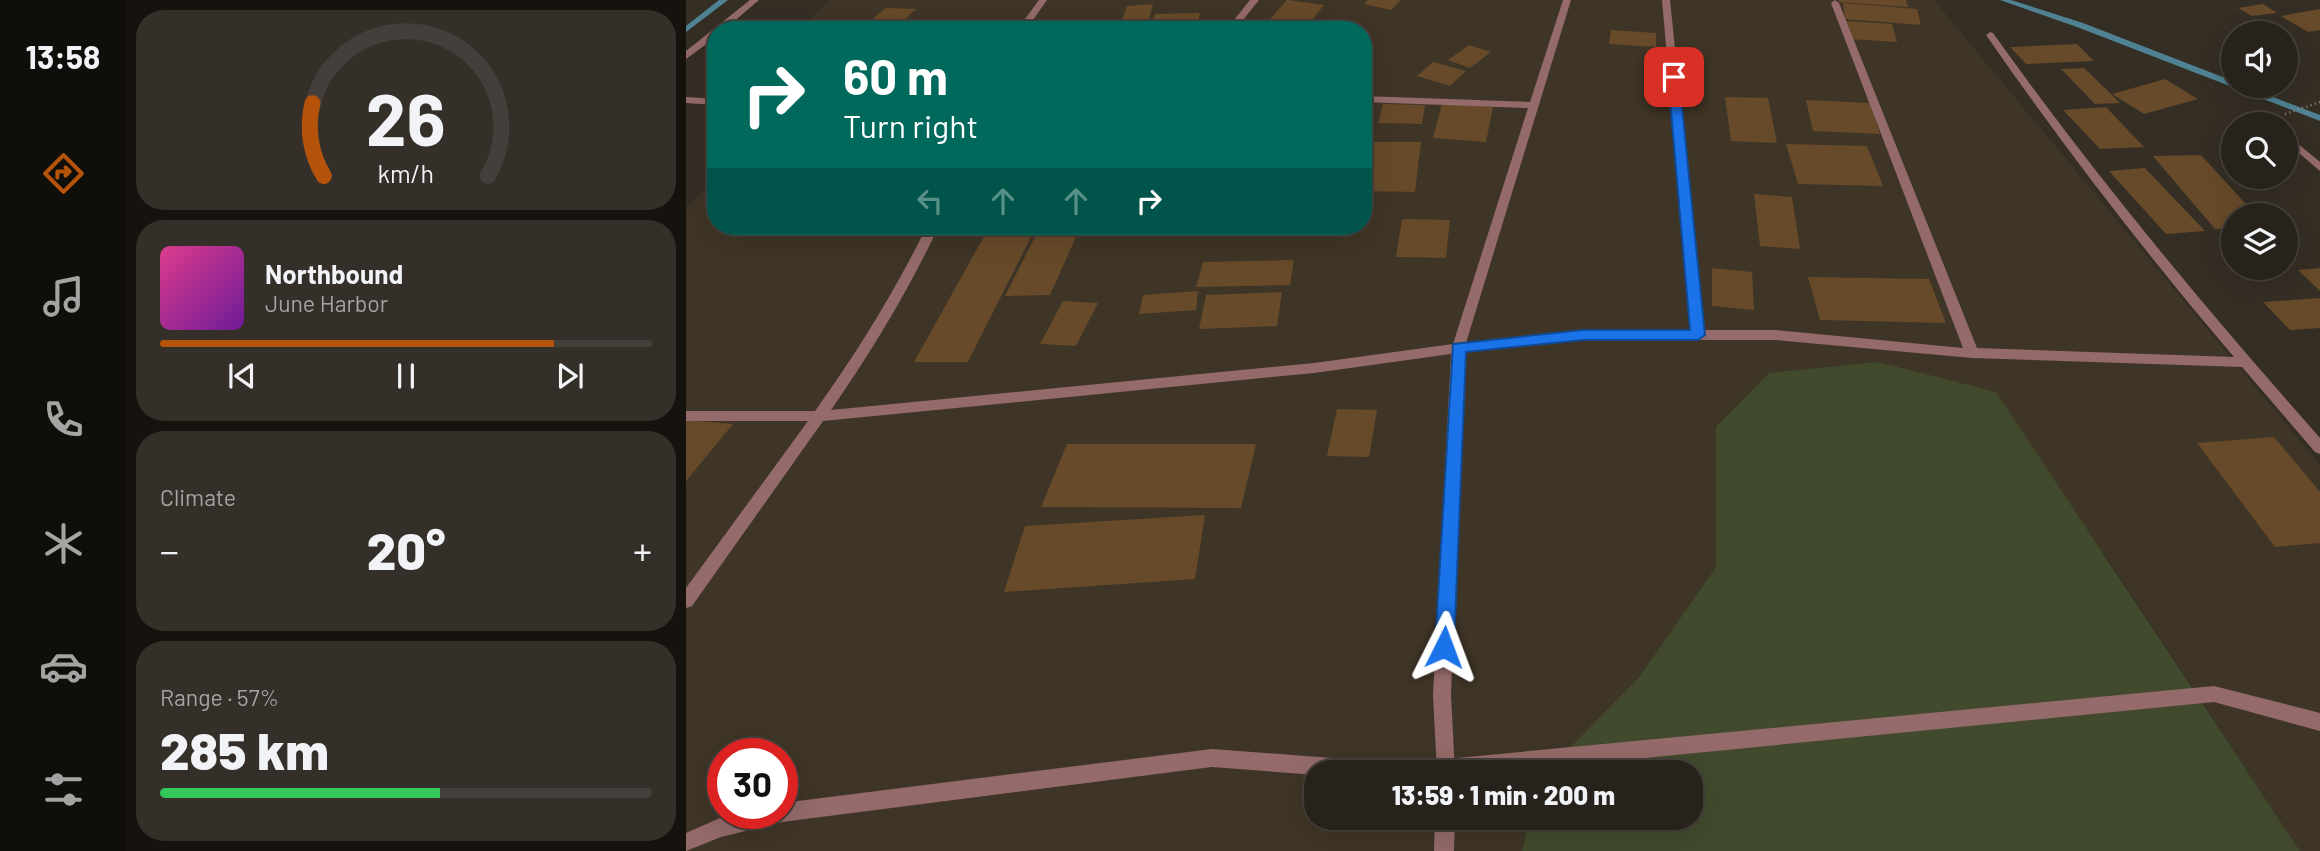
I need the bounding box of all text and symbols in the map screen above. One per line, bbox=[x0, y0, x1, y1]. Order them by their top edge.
map controls bbox=[2221, 21, 2298, 280]
button: sound bbox=[2221, 21, 2298, 98]
text: 13:58 bbox=[26, 37, 100, 75]
text: 60 m bbox=[843, 46, 948, 105]
pin bbox=[1644, 47, 1704, 107]
icon: right bbox=[728, 49, 819, 140]
icon: arrive bbox=[1655, 58, 1693, 96]
text: 26 bbox=[366, 74, 446, 162]
text: Turn right bbox=[843, 106, 978, 144]
button: search bbox=[2221, 112, 2298, 189]
icon: directions bbox=[39, 149, 88, 198]
text: km/h bbox=[378, 158, 434, 188]
icon: left bbox=[911, 182, 949, 220]
icon: ahead bbox=[984, 182, 1022, 220]
icon: ahead bbox=[1057, 182, 1095, 220]
icon: right bbox=[1130, 182, 1168, 220]
button: layers bbox=[2221, 203, 2298, 280]
text: Northbound bbox=[265, 258, 403, 289]
icon: music bbox=[39, 272, 88, 321]
text: June Harbor bbox=[265, 289, 388, 317]
icon: previous bbox=[223, 357, 261, 395]
icon: pause bbox=[387, 357, 425, 395]
icon: next bbox=[551, 357, 589, 395]
icon: phone bbox=[39, 395, 88, 444]
text: Climate bbox=[160, 483, 236, 511]
text: 20° bbox=[367, 518, 445, 580]
icon: climate bbox=[39, 519, 88, 568]
text: − bbox=[160, 527, 179, 573]
text: + bbox=[633, 527, 652, 573]
position arrow bbox=[1407, 610, 1481, 684]
icon: car bbox=[39, 642, 88, 691]
text: Range · 57% bbox=[160, 683, 279, 711]
text: 285 km bbox=[160, 718, 329, 780]
speed limit sign: 30 bbox=[707, 738, 798, 829]
icon: filters bbox=[39, 765, 88, 814]
text: 13:59 · 1 min · 200 m bbox=[1392, 779, 1615, 810]

